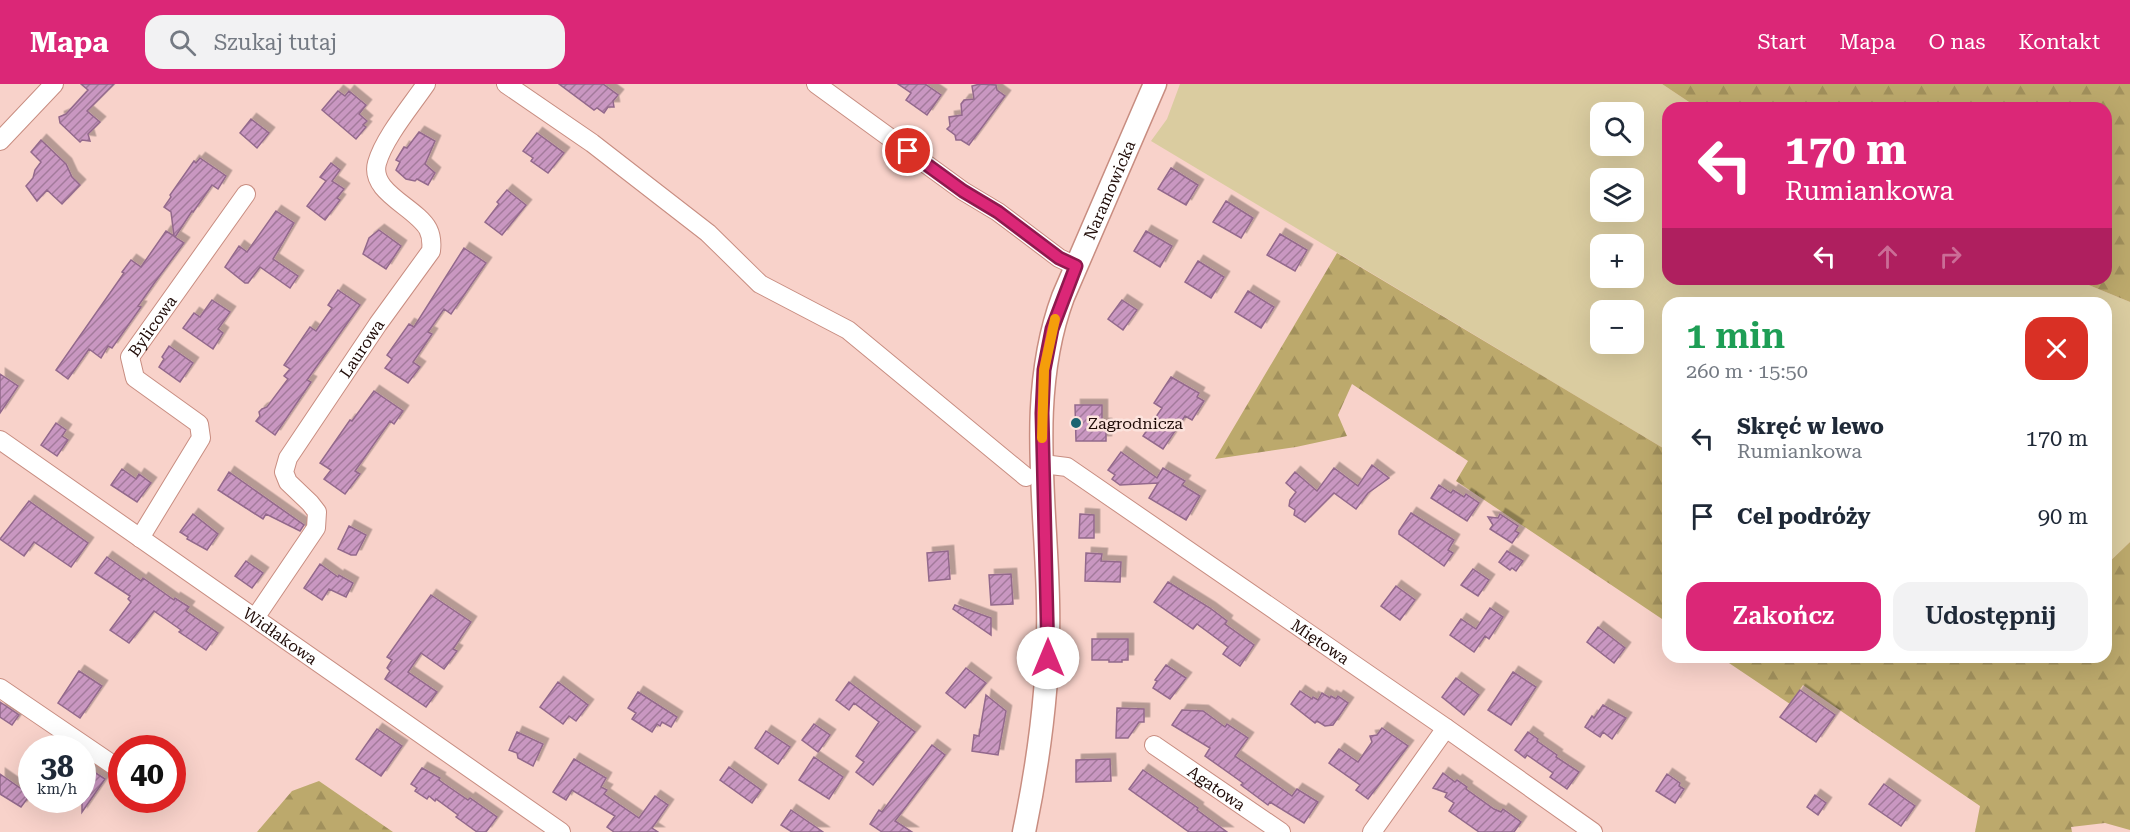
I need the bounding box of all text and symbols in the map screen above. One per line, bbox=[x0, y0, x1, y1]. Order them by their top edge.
search box bbox=[145, 15, 565, 69]
text: Mapa bbox=[30, 26, 109, 59]
icon: search bbox=[166, 26, 199, 59]
text: Szukaj tutaj bbox=[214, 30, 337, 55]
text: Start bbox=[1758, 30, 1806, 54]
text: Mapa bbox=[1839, 30, 1896, 54]
text: O nas bbox=[1929, 30, 1985, 54]
text: Kontakt bbox=[2018, 30, 2100, 54]
map controls bbox=[1590, 102, 1644, 354]
button: search bbox=[1590, 102, 1644, 156]
pin bbox=[882, 125, 933, 176]
text: 170 m bbox=[1785, 125, 1907, 174]
icon: left bbox=[1686, 126, 1764, 204]
icon: arrive bbox=[891, 134, 924, 167]
street label: Naramowicka bbox=[1080, 137, 1140, 243]
button: layers bbox=[1590, 168, 1644, 222]
text: Rumiankowa bbox=[1785, 175, 1954, 207]
button: + bbox=[1590, 234, 1644, 288]
icon: left bbox=[1808, 240, 1841, 273]
icon: ahead bbox=[1871, 240, 1904, 273]
icon: right bbox=[1934, 240, 1967, 273]
street label: Bylicowa bbox=[125, 292, 181, 360]
button: − bbox=[1590, 300, 1644, 354]
text: 1 min bbox=[1686, 315, 1785, 357]
street label: Laurowa bbox=[336, 316, 389, 381]
button: close bbox=[2025, 317, 2088, 380]
text: 260 m · 15:50 bbox=[1686, 359, 1808, 383]
place label: Zagrodnicza bbox=[1088, 414, 1183, 433]
text: Skręć w lewo bbox=[1737, 414, 1884, 439]
marker: Zagrodnicza bbox=[1069, 416, 1083, 430]
icon: left bbox=[1686, 422, 1719, 455]
text: 170 m bbox=[2025, 426, 2088, 451]
text: Rumiankowa bbox=[1737, 439, 1862, 463]
icon: arrive bbox=[1686, 500, 1719, 533]
text: Cel podróży bbox=[1737, 504, 1871, 529]
text: 90 m bbox=[2038, 504, 2088, 529]
button: Zakończ bbox=[1686, 582, 1881, 651]
button: Udostępnij bbox=[1893, 582, 2088, 651]
street label: Widłakowa bbox=[239, 604, 321, 669]
street label: Miętowa bbox=[1288, 615, 1353, 669]
position arrow bbox=[1016, 626, 1080, 690]
speed limit sign: 40 bbox=[108, 735, 186, 813]
text: 38 bbox=[40, 749, 74, 784]
street label: Agatowa bbox=[1184, 762, 1249, 815]
text: km/h bbox=[37, 780, 77, 798]

